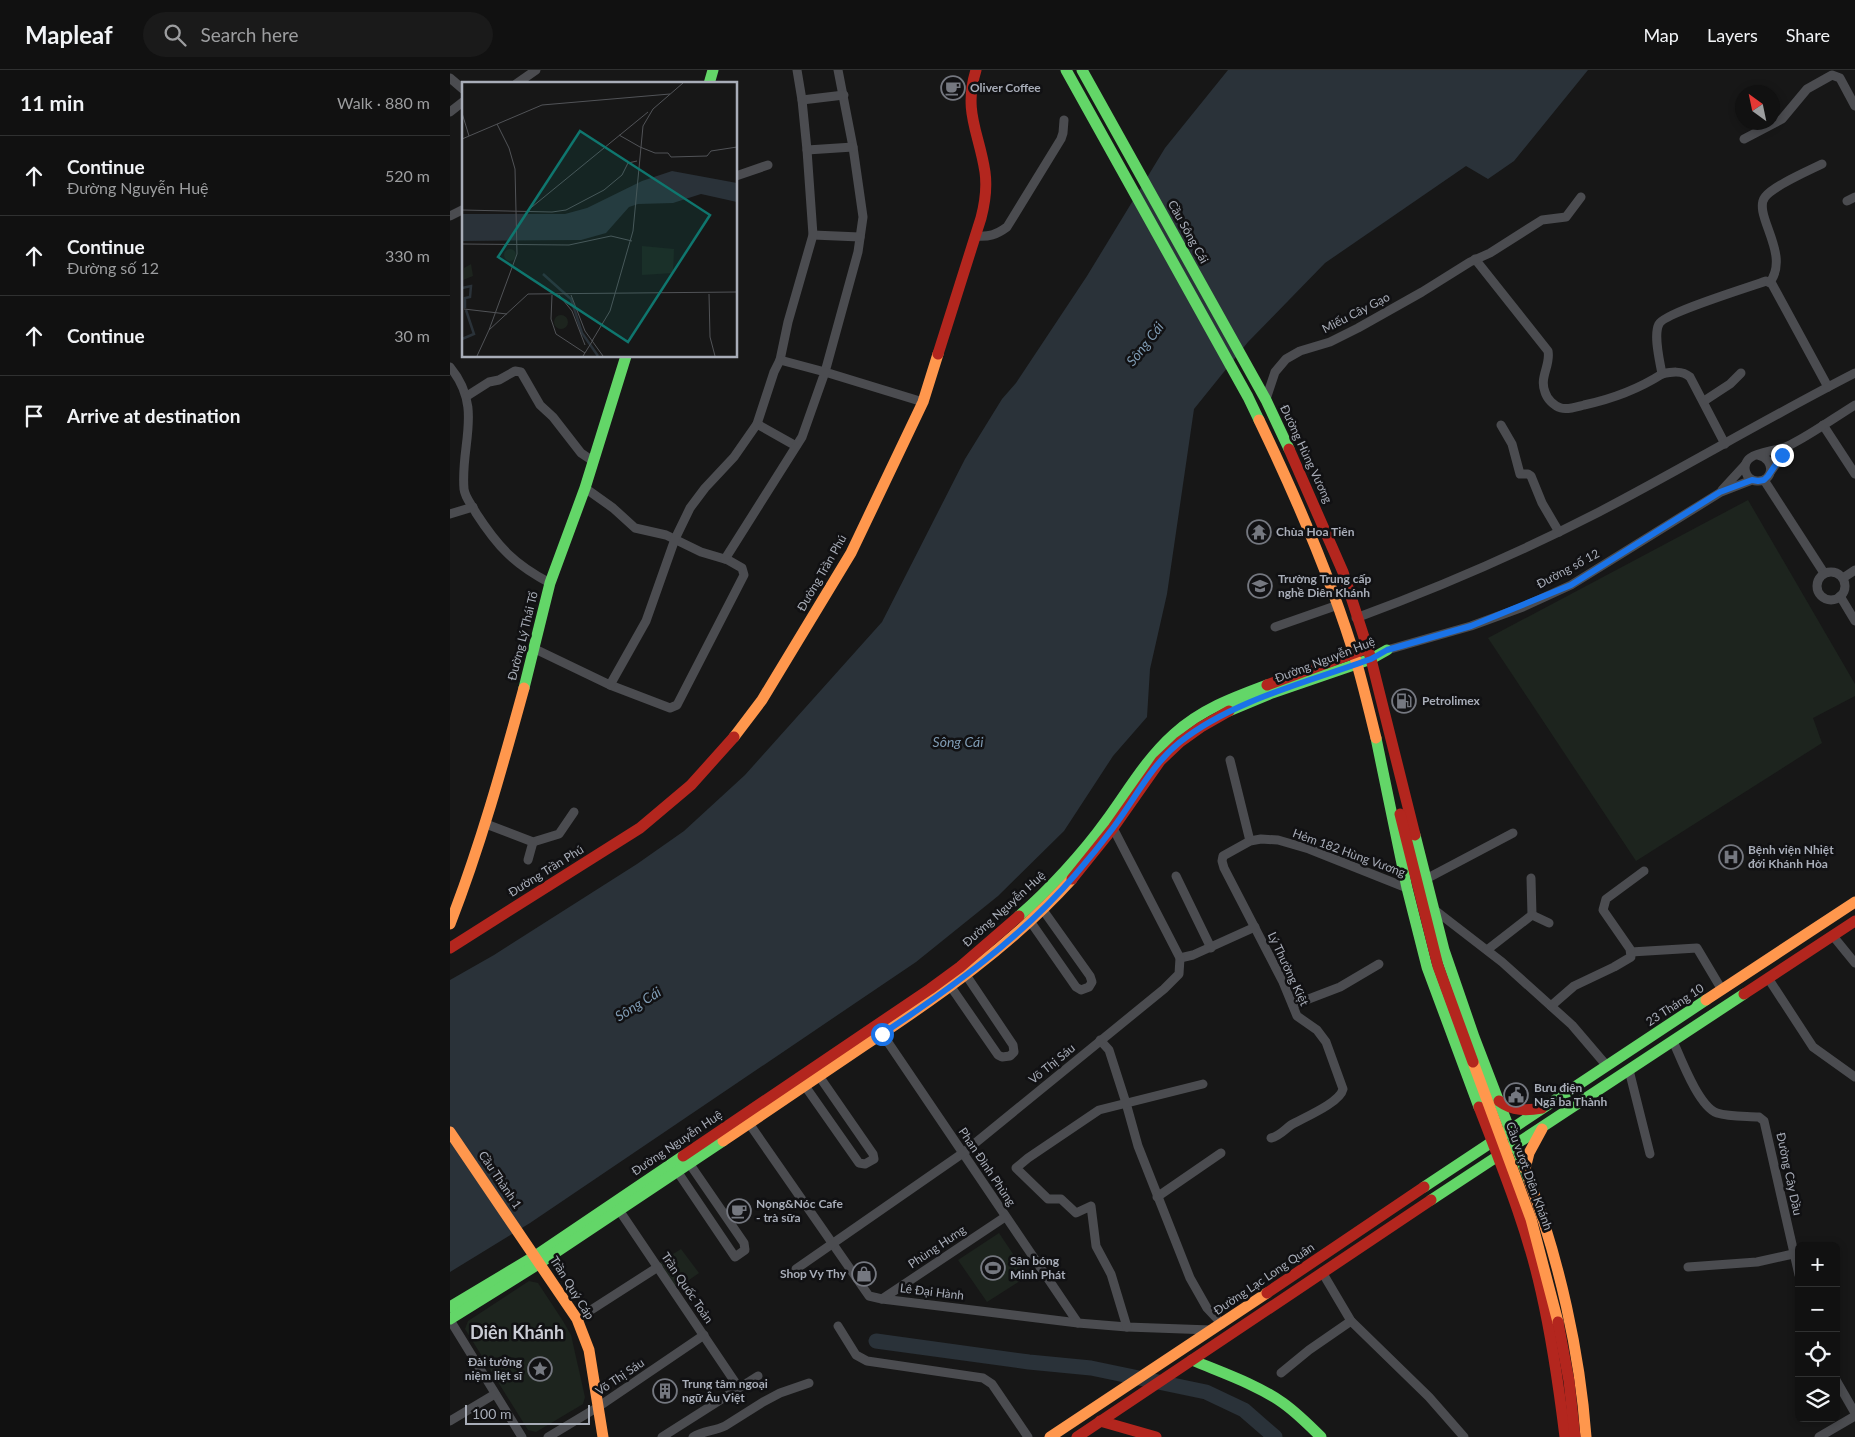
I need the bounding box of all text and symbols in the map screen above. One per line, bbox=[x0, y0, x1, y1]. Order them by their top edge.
search box bbox=[143, 12, 493, 57]
text: Mapleaf bbox=[25, 20, 113, 49]
icon: search bbox=[161, 21, 189, 49]
text: Search here bbox=[201, 23, 299, 46]
text: Map bbox=[1643, 24, 1679, 46]
text: Layers bbox=[1707, 24, 1758, 46]
text: Share bbox=[1786, 24, 1830, 46]
cafe icon: Oliver Coffee bbox=[940, 75, 966, 101]
place label: Oliver Coffee bbox=[970, 80, 1041, 95]
inset map bbox=[462, 82, 738, 358]
north arrow bbox=[1735, 85, 1780, 130]
text: 11 min bbox=[20, 90, 84, 115]
text: Walk · 880 m bbox=[337, 93, 430, 112]
text: Continue bbox=[67, 155, 145, 178]
icon: ahead bbox=[20, 162, 48, 190]
text: 520 m bbox=[385, 166, 430, 185]
text: Đường Nguyễn Huệ bbox=[67, 178, 209, 197]
street label: Cầu Sông Cái bbox=[1165, 198, 1212, 266]
text: Continue bbox=[67, 235, 145, 258]
icon: ahead bbox=[20, 242, 48, 270]
text: 330 m bbox=[385, 246, 430, 265]
text: Đường số 12 bbox=[67, 258, 159, 277]
street label: Miếu Cây Gạo bbox=[1319, 289, 1392, 336]
water label: Sông Cái bbox=[1122, 318, 1167, 369]
icon: ahead bbox=[20, 322, 48, 350]
text: Continue bbox=[67, 324, 145, 347]
text: 30 m bbox=[394, 326, 430, 345]
icon: arrive bbox=[20, 402, 48, 430]
street label: Đường Hùng Vương bbox=[1277, 402, 1336, 505]
text: Arrive at destination bbox=[67, 404, 240, 427]
route end bbox=[1771, 444, 1794, 467]
temple icon: Chùa Hoa Tiên bbox=[1246, 519, 1272, 545]
place label: Chùa Hoa Tiên bbox=[1276, 524, 1355, 539]
street label: Đường Trần Phú bbox=[794, 532, 850, 614]
street label: Đường số 12 bbox=[1534, 546, 1602, 591]
place label: Trường Trung cấp nghề Diên Khánh bbox=[1278, 571, 1372, 600]
school or university icon: Trường Trung cấp nghề Diên Khánh bbox=[1247, 573, 1273, 599]
street label: Đường Lý Thái Tổ bbox=[504, 590, 541, 682]
street label: Đường Nguyễn Huệ bbox=[1273, 634, 1377, 686]
fuel station icon: Petrolimex bbox=[1391, 688, 1417, 714]
place label: Petrolimex bbox=[1422, 693, 1481, 708]
water label: Sông Cái bbox=[933, 733, 984, 750]
street label: Hẻm 182 Hùng Vương bbox=[1291, 825, 1408, 880]
street label: Đường Trần Phú bbox=[505, 841, 586, 900]
place label: Bệnh viện Nhiệt đới Khánh Hòa bbox=[1748, 842, 1834, 871]
hospital icon: Bệnh viện Nhiệt đới Khánh Hòa bbox=[1718, 844, 1744, 870]
street label: Đường Nguyễn Huệ bbox=[959, 868, 1048, 950]
street label: Lý Thường Kiệt bbox=[1265, 930, 1312, 1009]
street label: 23 Tháng 10 bbox=[1643, 980, 1707, 1029]
water label: Sông Cái bbox=[612, 982, 664, 1024]
route start bbox=[871, 1023, 894, 1046]
street label: Võ Thị Sáu bbox=[1025, 1040, 1078, 1087]
place label: Bưu điện Ngã ba Thành bbox=[1534, 1080, 1608, 1109]
public building icon: Bưu điện Ngã ba Thành bbox=[1503, 1082, 1529, 1108]
street label: Đường Nguyễn Huệ bbox=[629, 1107, 725, 1178]
street label: Cầu vượt Diên Khánh bbox=[1503, 1120, 1556, 1232]
street label: Phan Đình Phùng bbox=[956, 1125, 1019, 1209]
street label: Đường Cây Dầu bbox=[1773, 1131, 1806, 1217]
street label: Cầu Thành 1 bbox=[476, 1148, 525, 1211]
place label: Nọng&Nóc Cafe - trà sữa bbox=[756, 1196, 843, 1225]
cafe icon: Nọng&Nóc Cafe - trà sữa bbox=[726, 1198, 752, 1224]
street label: Phùng Hưng bbox=[905, 1222, 968, 1271]
street label: Đường Lạc Long Quân bbox=[1210, 1239, 1317, 1318]
map controls bbox=[1795, 1242, 1840, 1422]
button: + bbox=[1795, 1242, 1840, 1287]
street label: Trần Quốc Toản bbox=[658, 1249, 717, 1326]
street label: Trần Quý Cáp bbox=[547, 1253, 598, 1322]
place label: Sân bóng Minh Phát bbox=[1010, 1253, 1066, 1282]
sports icon: Sân bóng Minh Phát bbox=[980, 1255, 1006, 1281]
shop icon: Shop Vy Thy bbox=[851, 1261, 877, 1287]
place label: Shop Vy Thy bbox=[780, 1266, 847, 1281]
street label: Lê Đại Hành bbox=[899, 1280, 965, 1303]
button: − bbox=[1795, 1287, 1840, 1332]
district label: Diên Khánh bbox=[470, 1321, 564, 1343]
button: locate bbox=[1795, 1332, 1840, 1377]
place label: Đài tưởng niệm liệt sĩ bbox=[465, 1354, 523, 1383]
street label: Võ Thị Sáu bbox=[593, 1355, 647, 1398]
place icon: Đài tưởng niệm liệt sĩ bbox=[527, 1356, 553, 1382]
place label: Trung tâm ngoại ngữ Âu Việt bbox=[682, 1376, 768, 1405]
button: layers bbox=[1795, 1377, 1840, 1422]
building icon: Trung tâm ngoại ngữ Âu Việt bbox=[652, 1378, 678, 1404]
scale bar bbox=[465, 1402, 590, 1425]
text: 100 m bbox=[472, 1405, 511, 1422]

